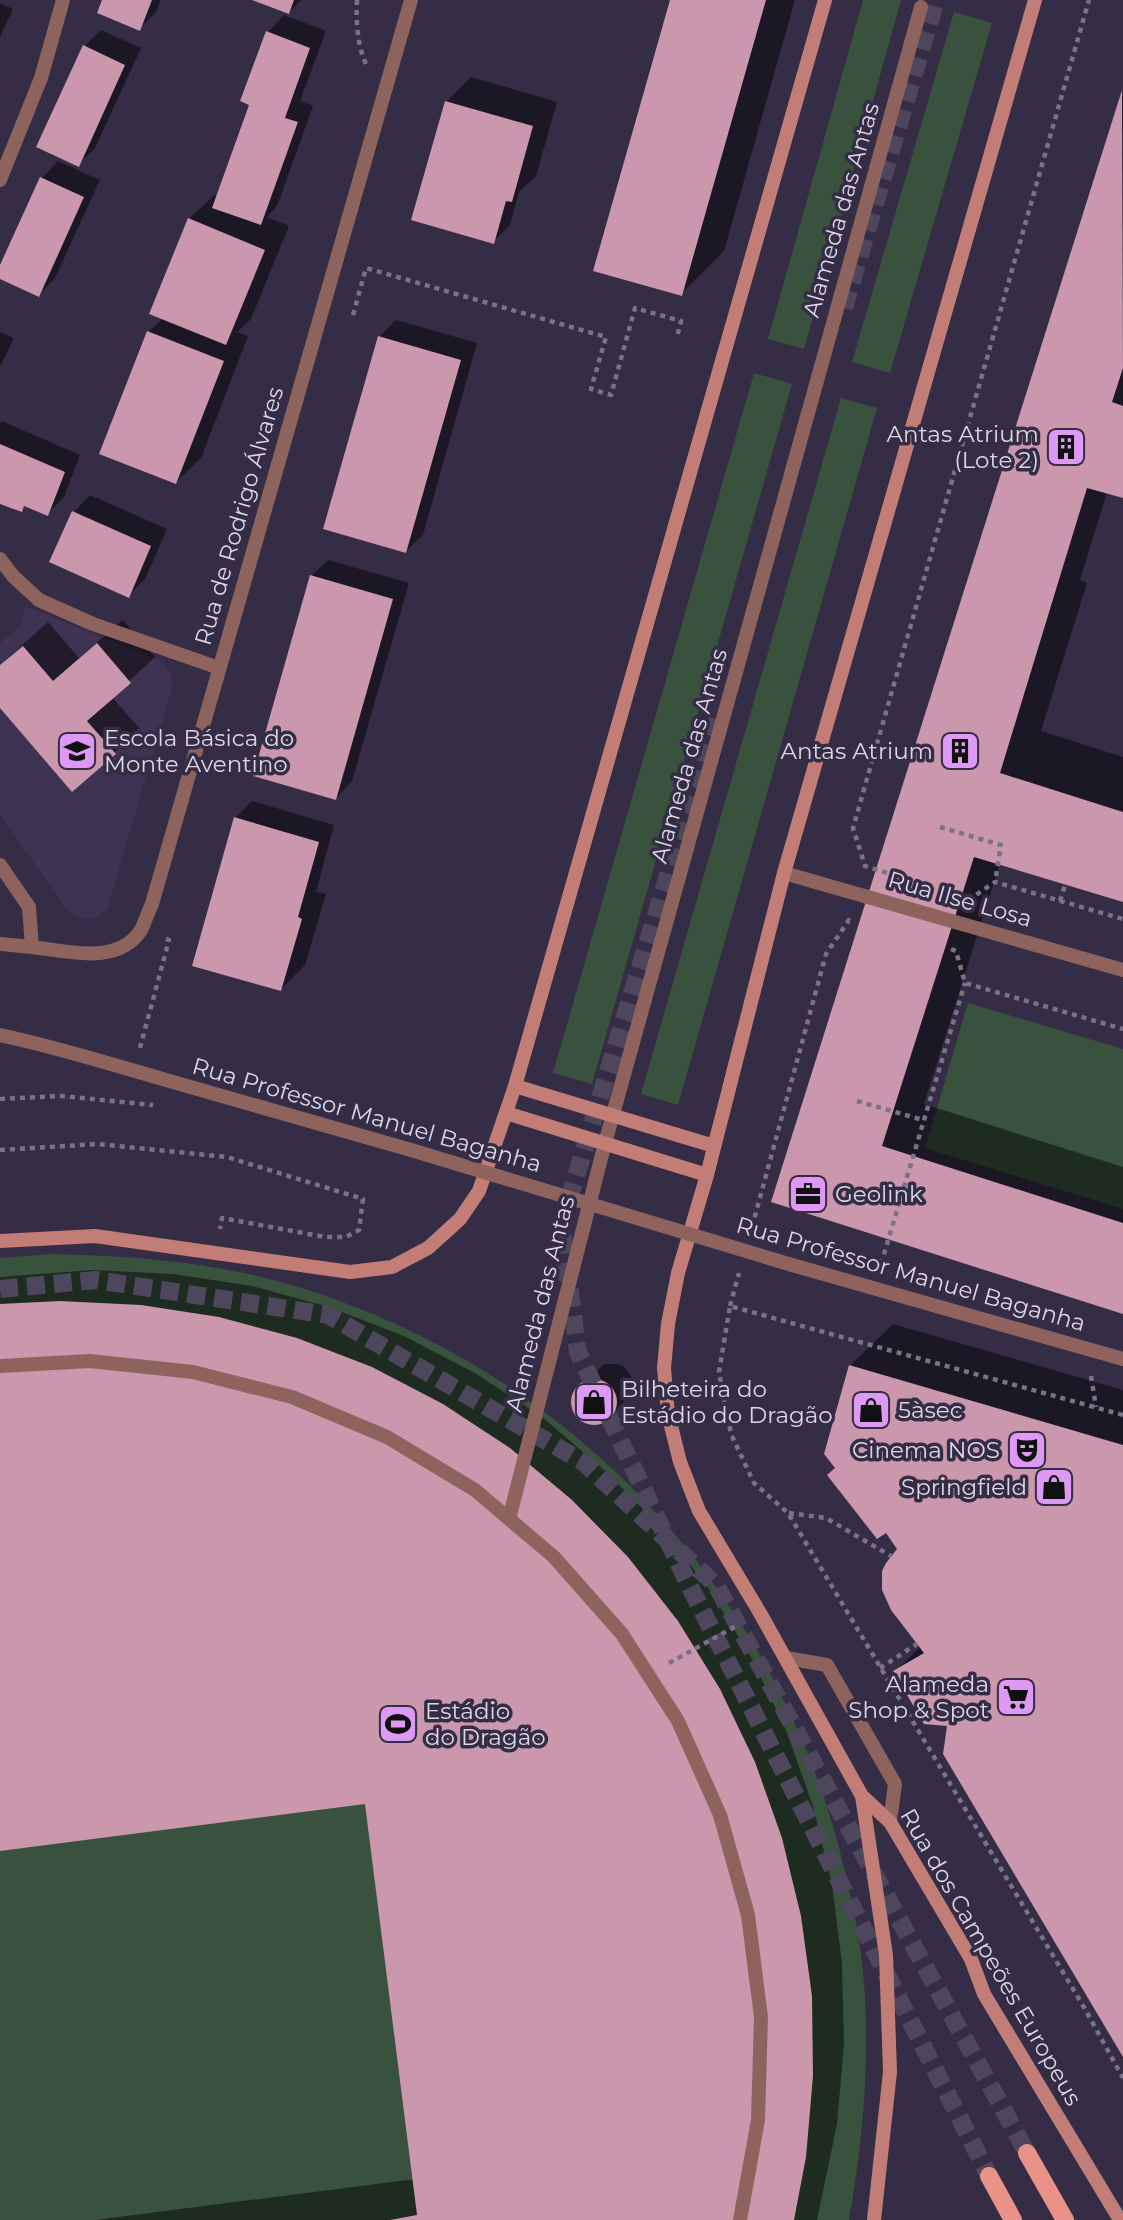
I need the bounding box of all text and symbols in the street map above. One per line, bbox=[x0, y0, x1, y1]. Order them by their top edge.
street label: Alameda das Antas bbox=[797, 100, 885, 320]
street label: Rua de Rodrigo Álvares bbox=[189, 384, 289, 648]
place label: Antas Atrium (Lote 2) bbox=[886, 420, 1039, 474]
building icon: Antas Atrium (Lote 2) bbox=[1045, 426, 1087, 468]
street label: Alameda das Antas bbox=[645, 646, 733, 866]
place label: Escola Básica do Monte Aventino bbox=[104, 724, 294, 778]
school or university icon: Escola Básica do Monte Aventino bbox=[56, 730, 98, 772]
building icon: Antas Atrium bbox=[939, 730, 981, 772]
place label: Antas Atrium bbox=[780, 737, 933, 765]
street label: Rua Ilse Losa bbox=[885, 865, 1035, 933]
street label: Rua Professor Manuel Baganha bbox=[189, 1052, 545, 1178]
office icon: Geolink bbox=[787, 1173, 829, 1215]
place label: Geolink bbox=[835, 1180, 923, 1208]
street label: Alameda das Antas bbox=[500, 1193, 580, 1415]
street label: Rua Professor Manuel Baganha bbox=[733, 1211, 1089, 1337]
place label: Bilheteira do Estádio do Dragão bbox=[621, 1375, 833, 1429]
shop icon: Bilheteira do Estádio do Dragão bbox=[573, 1381, 615, 1423]
shop icon: 5àsec bbox=[850, 1389, 892, 1431]
place label: 5àsec bbox=[898, 1396, 963, 1424]
theatre icon: Cinema NOS bbox=[1006, 1429, 1048, 1471]
place label: Cinema NOS bbox=[852, 1436, 1000, 1464]
shop icon: Springfield bbox=[1033, 1466, 1075, 1508]
place label: Springfield bbox=[901, 1473, 1027, 1501]
place label: Alameda Shop & Spot bbox=[848, 1670, 989, 1724]
supermarket icon: Alameda Shop & Spot bbox=[995, 1676, 1037, 1718]
place label: Estádio do Dragão bbox=[425, 1697, 546, 1751]
sports icon: Estádio do Dragão bbox=[377, 1703, 419, 1745]
street label: Rua dos Campeões Europeus bbox=[894, 1804, 1088, 2110]

